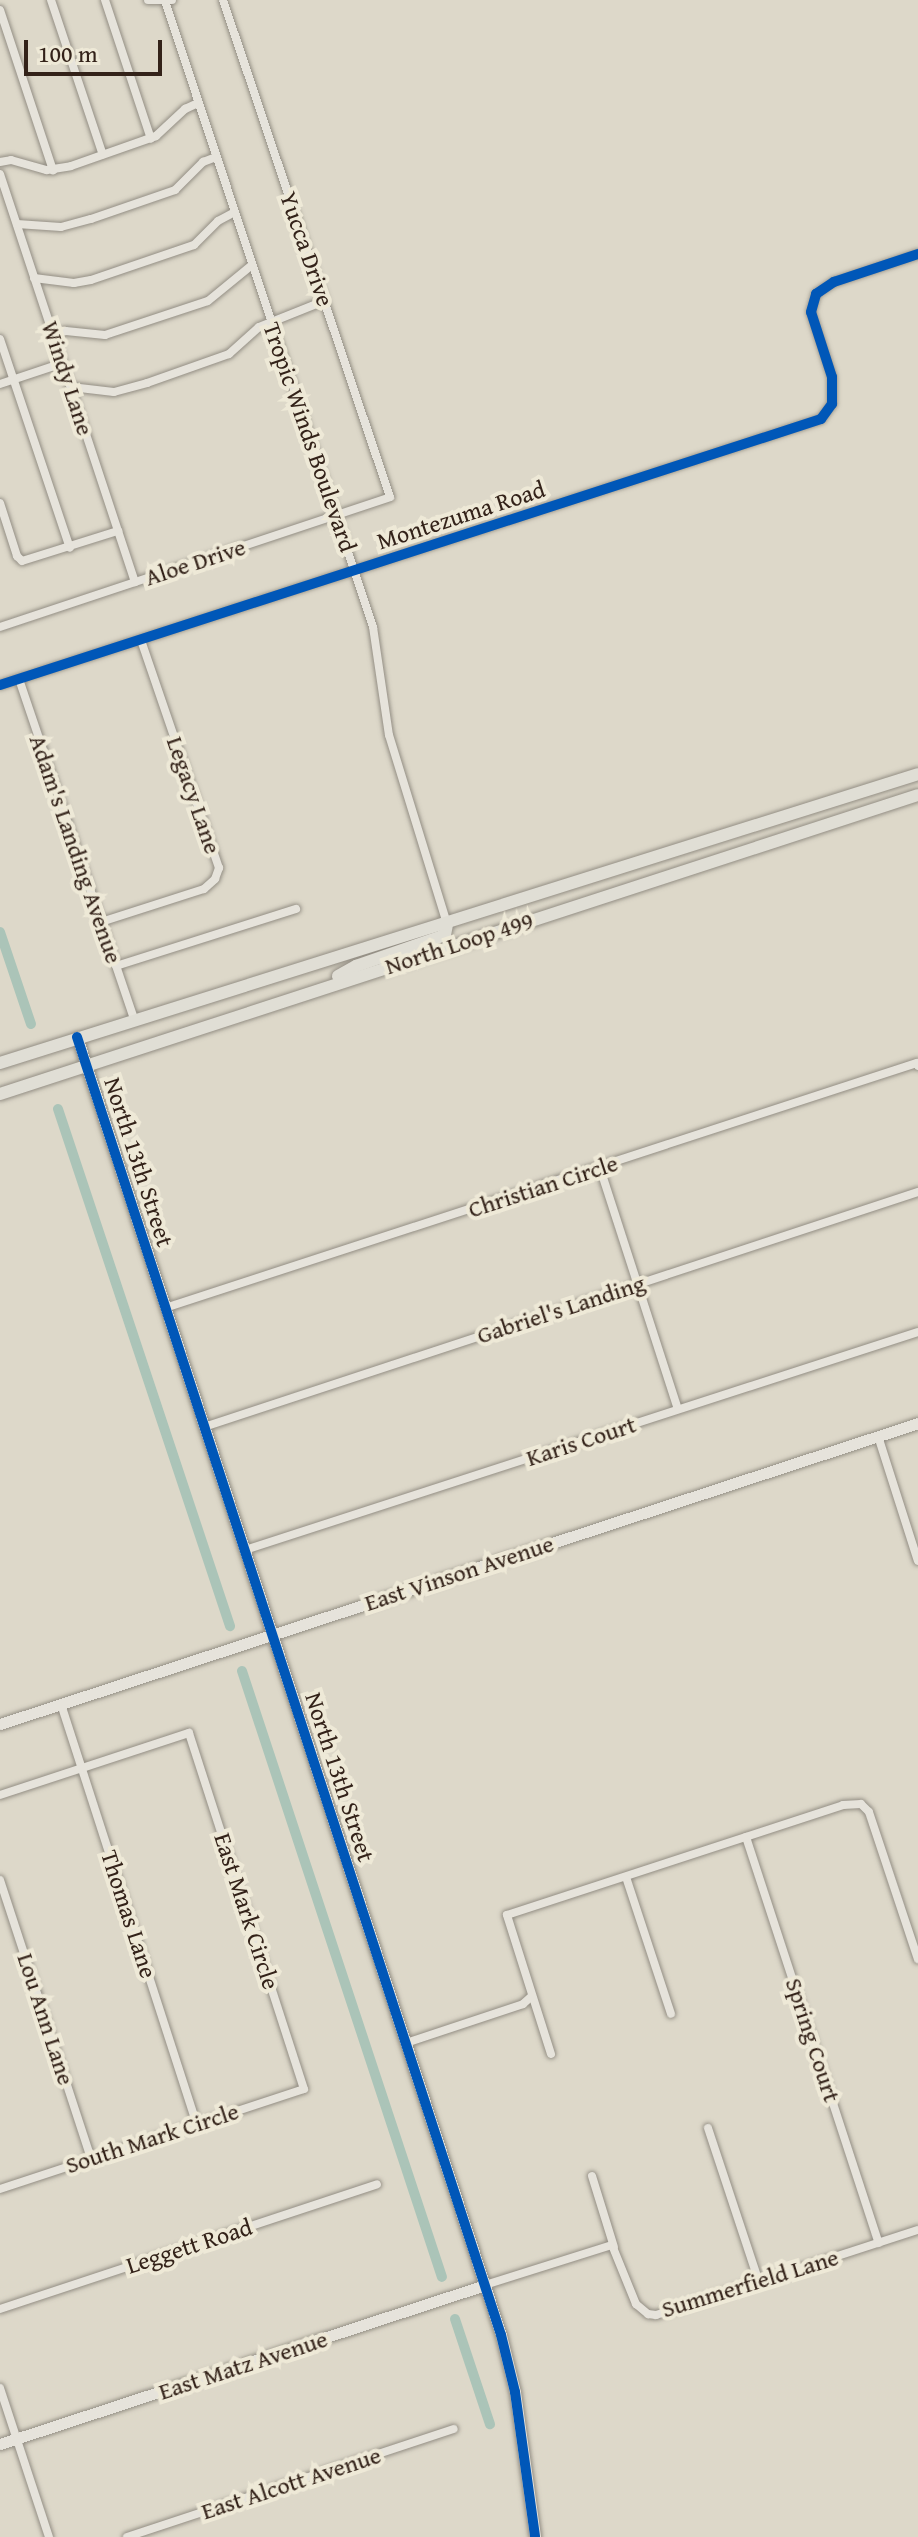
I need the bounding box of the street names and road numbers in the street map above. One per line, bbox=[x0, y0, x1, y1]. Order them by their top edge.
street label: Yucca Drive bbox=[274, 188, 340, 310]
street label: Windy Lane bbox=[36, 317, 100, 439]
street label: Tropic Winds Boulevard bbox=[257, 318, 363, 556]
street label: Montezuma Road bbox=[373, 474, 549, 556]
street label: Aloe Drive bbox=[141, 532, 249, 592]
street label: Adam's Landing Avenue bbox=[23, 731, 129, 967]
street label: Legacy Lane bbox=[161, 733, 227, 857]
street label: North Loop 499 bbox=[381, 905, 537, 981]
street label: North 13th Street bbox=[98, 1074, 180, 1250]
street label: Christian Circle bbox=[465, 1148, 621, 1224]
street label: Gabriel's Landing bbox=[473, 1268, 649, 1350]
street label: Karis Court bbox=[523, 1410, 639, 1472]
street label: East Vinson Avenue bbox=[361, 1529, 557, 1617]
street label: North 13th Street bbox=[299, 1689, 381, 1865]
street label: East Mark Circle bbox=[208, 1829, 286, 1993]
street label: Thomas Lane bbox=[95, 1846, 163, 1982]
street label: Lou Ann Lane bbox=[11, 1950, 81, 2088]
street label: Spring Court bbox=[779, 1974, 847, 2106]
street label: South Mark Circle bbox=[62, 2096, 242, 2180]
street label: Leggett Road bbox=[122, 2212, 256, 2280]
street label: Summerfield Lane bbox=[658, 2242, 842, 2324]
street label: East Matz Avenue bbox=[155, 2324, 331, 2406]
street label: East Alcott Avenue bbox=[198, 2440, 384, 2526]

